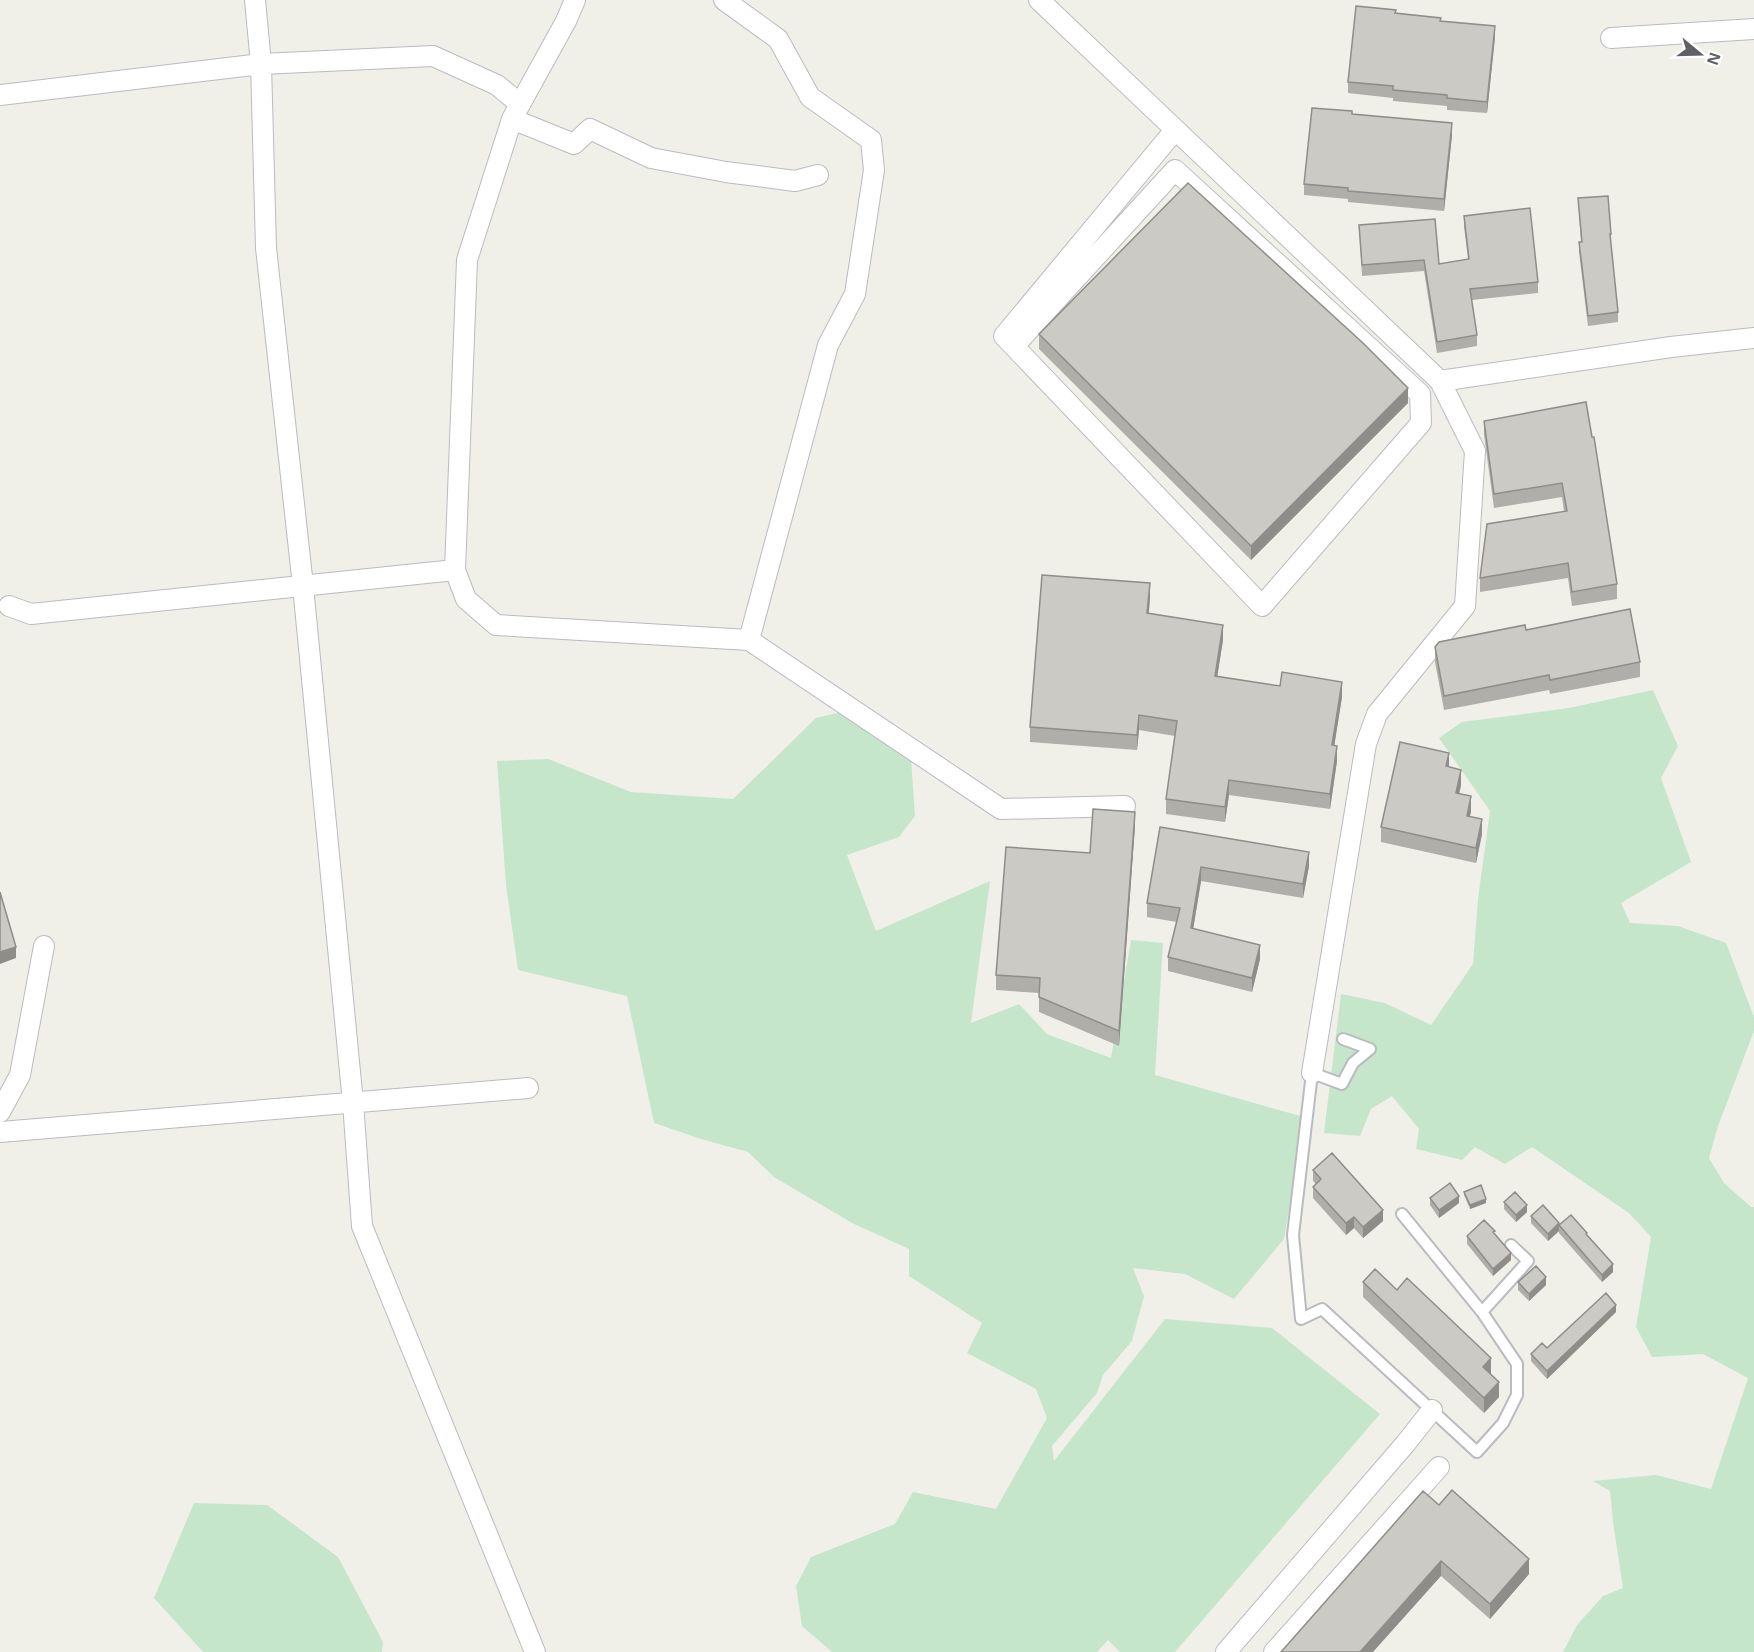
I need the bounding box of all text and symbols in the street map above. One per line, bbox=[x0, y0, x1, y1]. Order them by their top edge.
north arrow bbox=[1670, 24, 1730, 84]
text: N bbox=[1704, 50, 1724, 67]

